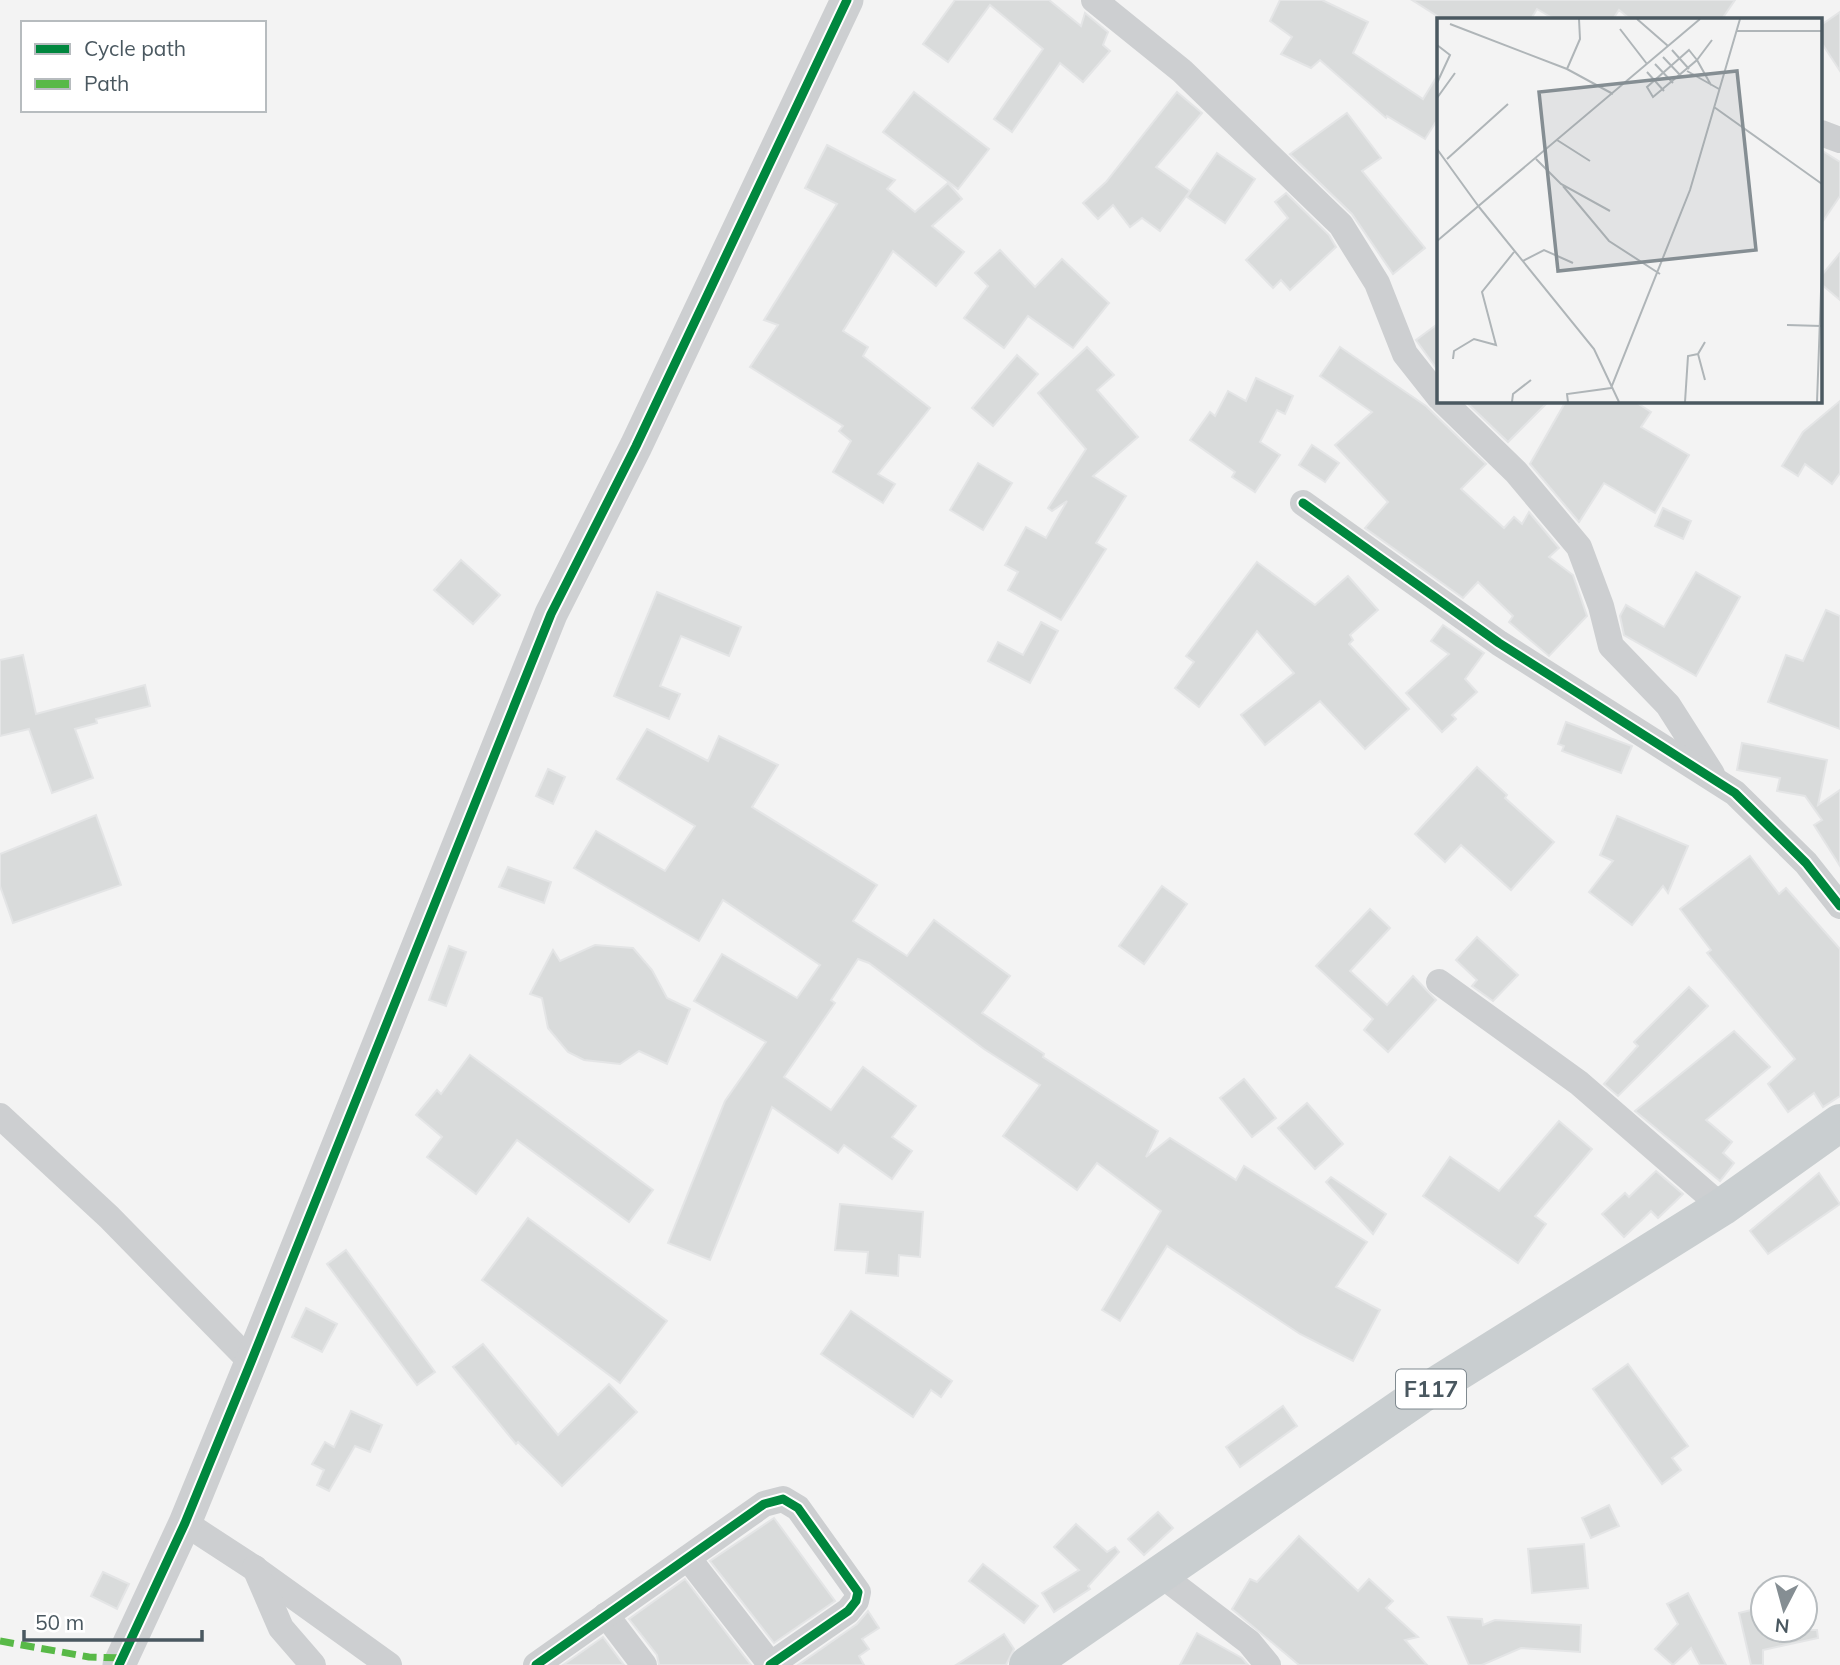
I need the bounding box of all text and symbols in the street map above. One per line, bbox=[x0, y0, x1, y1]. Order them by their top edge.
inset map bbox=[1437, 18, 1822, 402]
legend bbox=[21, 21, 266, 112]
text: Cycle path bbox=[84, 35, 186, 61]
text: Path bbox=[84, 70, 129, 96]
road number: F117 bbox=[1396, 1370, 1466, 1408]
north arrow bbox=[1749, 1574, 1819, 1644]
scale bar bbox=[24, 1598, 203, 1642]
text: 50 m bbox=[35, 1609, 84, 1635]
text: N bbox=[1774, 1613, 1791, 1639]

